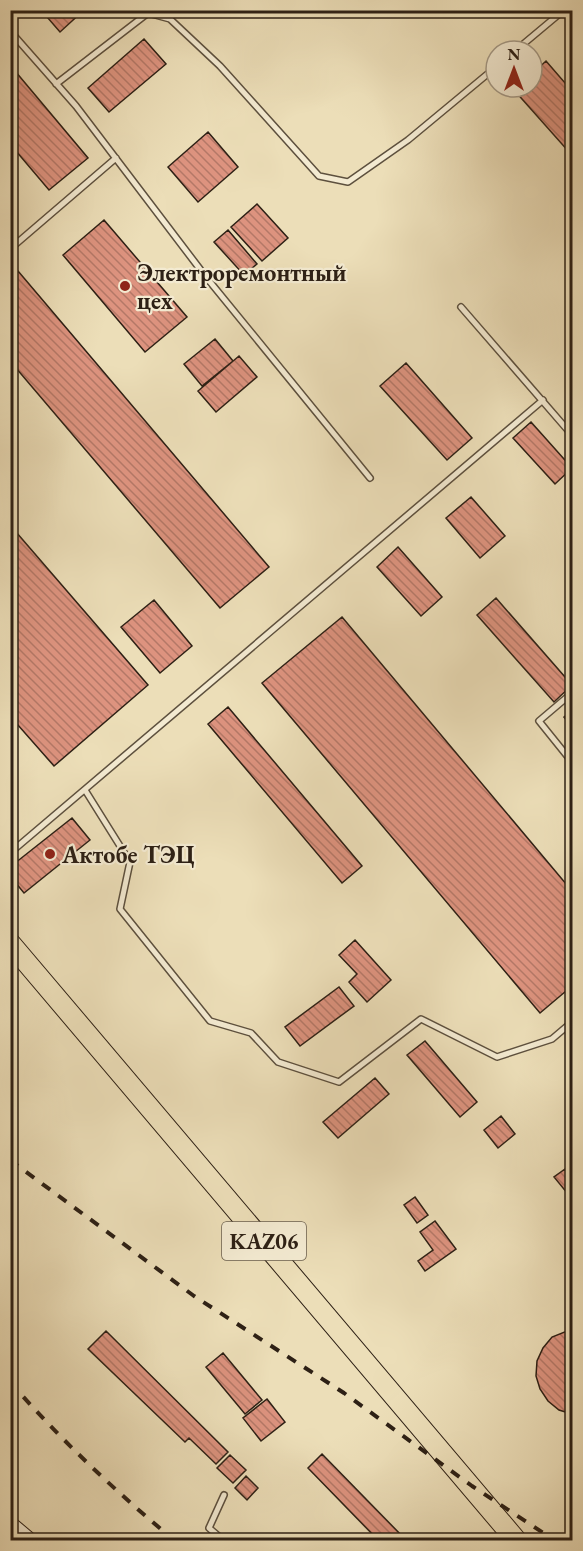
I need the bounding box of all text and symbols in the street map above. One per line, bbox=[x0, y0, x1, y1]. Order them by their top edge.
north arrow bbox=[484, 39, 544, 99]
text: N bbox=[508, 44, 521, 65]
place label: Электроремонтный цех bbox=[137, 257, 346, 316]
marker: Электроремонтный цех bbox=[118, 279, 132, 293]
place label: Актобе ТЭЦ bbox=[61, 839, 195, 870]
marker: Актобе ТЭЦ bbox=[43, 847, 57, 861]
road number: KАZ06 bbox=[222, 1222, 306, 1260]

